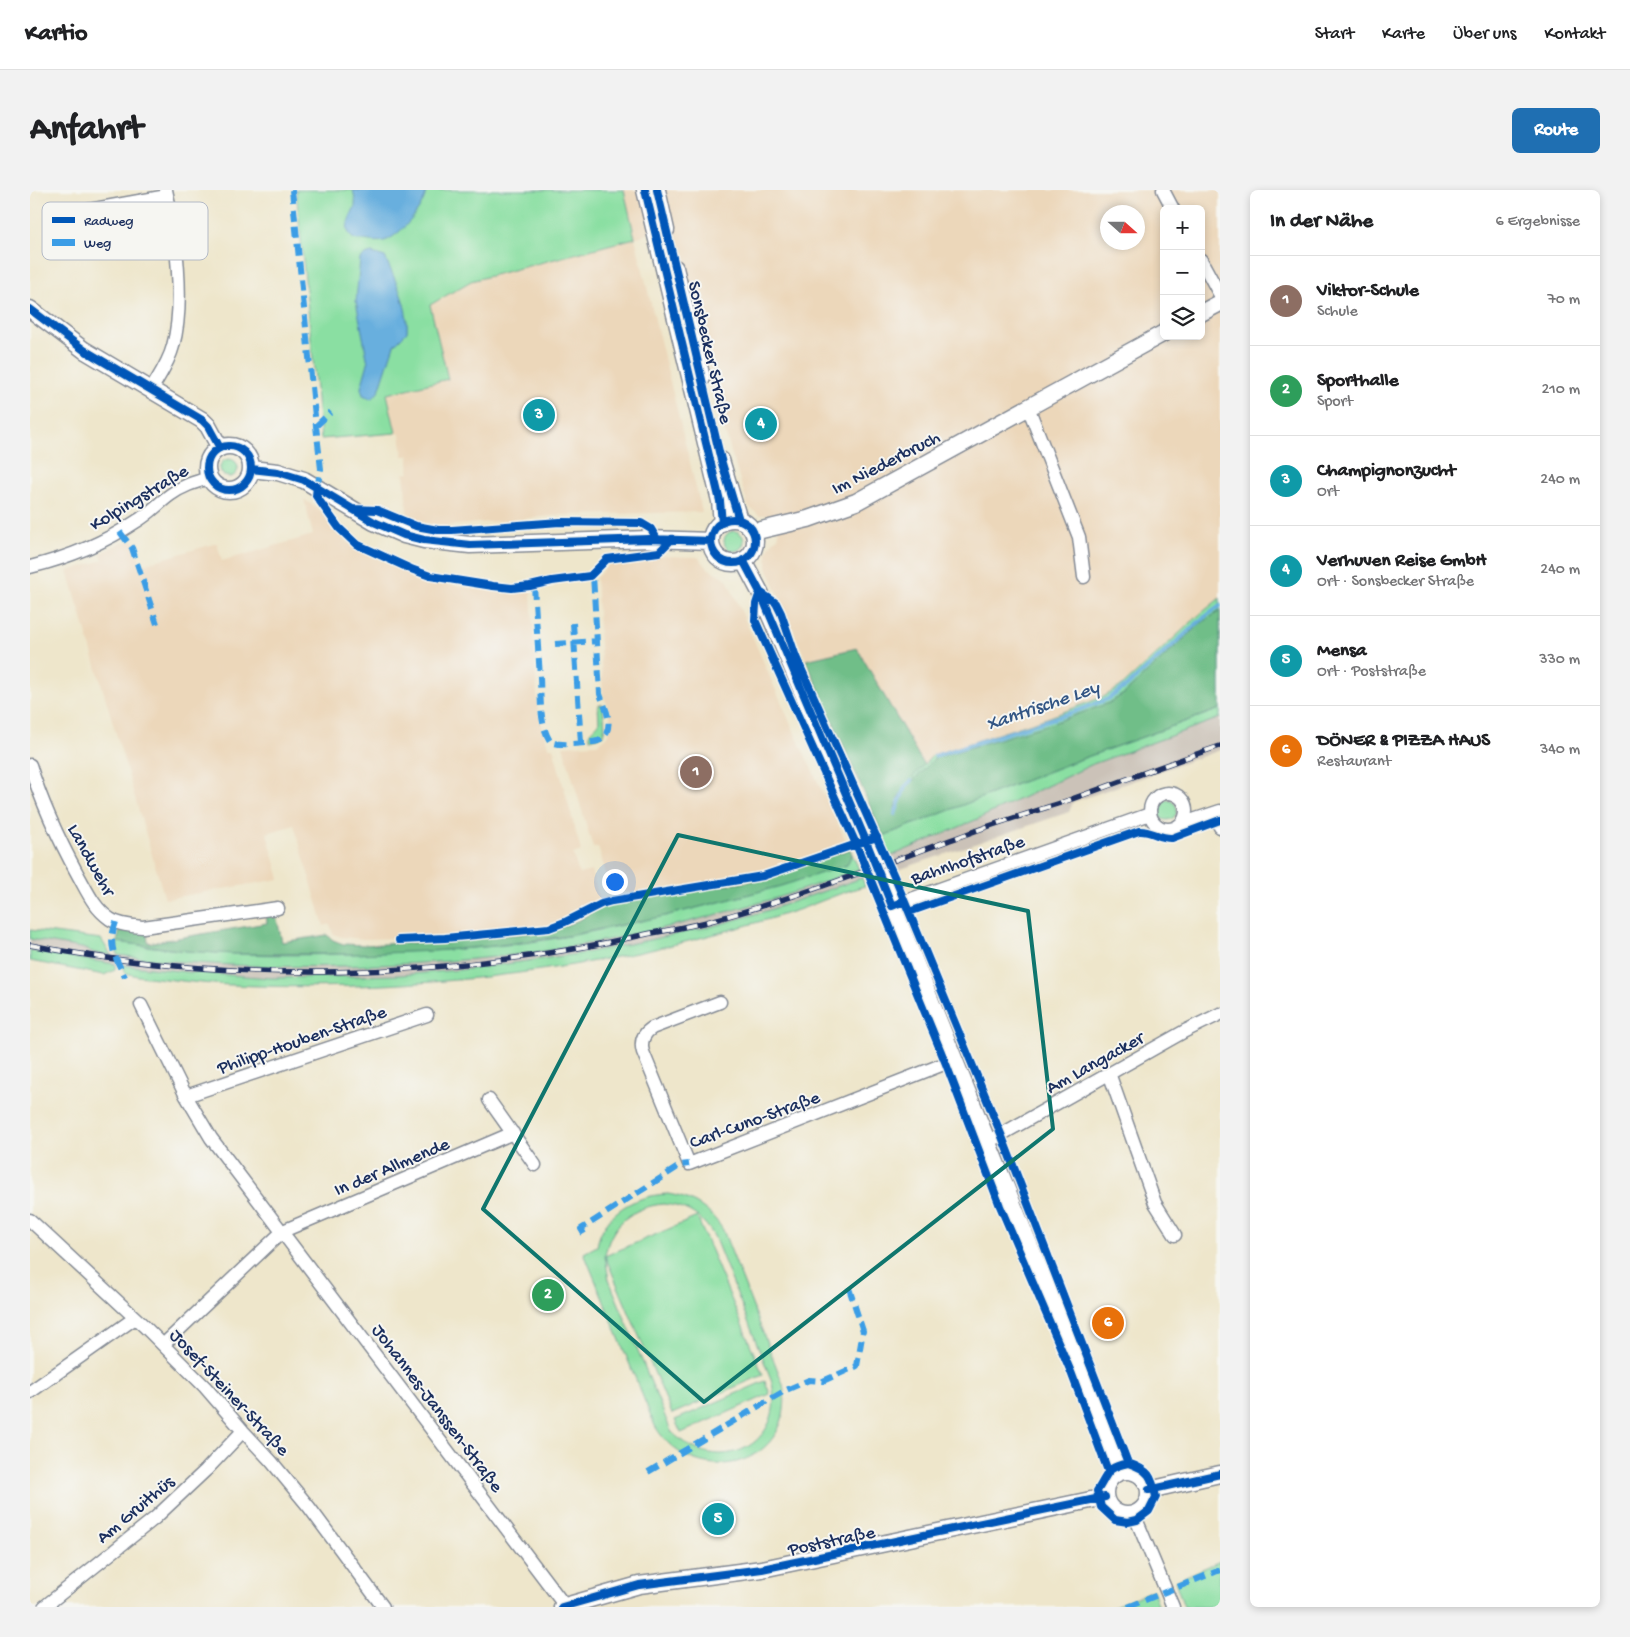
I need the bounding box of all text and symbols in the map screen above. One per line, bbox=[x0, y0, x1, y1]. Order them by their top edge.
text: Kartio bbox=[25, 20, 88, 49]
text: Start bbox=[1315, 24, 1354, 45]
text: Karte bbox=[1382, 24, 1425, 45]
text: Über uns bbox=[1453, 24, 1516, 45]
text: Kontakt bbox=[1544, 24, 1605, 45]
button: Route bbox=[1512, 108, 1600, 153]
text: Anfahrt bbox=[30, 110, 143, 151]
legend bbox=[42, 202, 208, 260]
north arrow bbox=[1100, 205, 1145, 250]
map controls bbox=[1160, 205, 1205, 340]
button: + bbox=[1160, 205, 1205, 250]
text: In der Nähe bbox=[1270, 210, 1373, 235]
text: 6 Ergebnisse bbox=[1496, 213, 1580, 232]
text: Radweg bbox=[84, 214, 133, 231]
text: Weg bbox=[84, 236, 111, 253]
button: − bbox=[1160, 250, 1205, 295]
street label: Sonsbecker Straße bbox=[681, 279, 736, 427]
text: Viktor-Schule bbox=[1317, 280, 1419, 303]
text: 1 bbox=[1283, 291, 1289, 310]
text: 70 m bbox=[1547, 291, 1580, 310]
button: layers bbox=[1160, 295, 1205, 340]
text: Schule bbox=[1317, 303, 1358, 322]
text: Sporthalle bbox=[1317, 370, 1398, 393]
text: 2 bbox=[1282, 381, 1290, 400]
text: 210 m bbox=[1541, 381, 1580, 400]
text: Sport bbox=[1317, 393, 1353, 412]
pin: 3 bbox=[523, 396, 555, 434]
pin: 4 bbox=[745, 405, 777, 443]
street label: Im Niederbruch bbox=[828, 427, 945, 501]
street label: Kolpingstraße bbox=[86, 460, 194, 537]
text: Champignonzucht bbox=[1317, 460, 1455, 483]
text: 3 bbox=[1282, 471, 1290, 490]
text: 240 m bbox=[1540, 471, 1580, 490]
text: Ort bbox=[1317, 483, 1339, 502]
text: Verhuven Reise GmbH bbox=[1317, 550, 1486, 573]
text: 4 bbox=[1282, 561, 1290, 580]
text: 240 m bbox=[1540, 561, 1580, 580]
text: Ort · Sonsbecker Straße bbox=[1317, 573, 1474, 592]
text: Mensa bbox=[1317, 640, 1367, 663]
text: 5 bbox=[1282, 651, 1290, 670]
text: 330 m bbox=[1539, 651, 1580, 670]
text: Ort · Poststraße bbox=[1317, 663, 1426, 682]
water label: Xantrische Ley bbox=[983, 677, 1104, 737]
text: DÖNER & PIZZA HAUS bbox=[1317, 730, 1490, 753]
text: 6 bbox=[1282, 741, 1290, 760]
text: 340 m bbox=[1540, 741, 1580, 760]
pin: 1 bbox=[680, 753, 712, 791]
text: Restaurant bbox=[1317, 753, 1391, 772]
street label: Landwehr bbox=[61, 821, 120, 903]
street label: Bahnhofstraße bbox=[907, 831, 1028, 892]
your location bbox=[602, 869, 628, 895]
street label: Philipp-Houben-Straße bbox=[214, 1001, 390, 1081]
street label: Am Langacker bbox=[1043, 1027, 1151, 1100]
street label: Carl-Cuno-Straße bbox=[687, 1087, 824, 1156]
street label: In der Allmende bbox=[331, 1134, 454, 1203]
pin: 2 bbox=[532, 1276, 564, 1314]
pin: 6 bbox=[1092, 1304, 1124, 1342]
street label: Johannes-Janssen-Straße bbox=[365, 1320, 507, 1498]
street label: Josef-Steiner-Straße bbox=[164, 1325, 293, 1462]
street label: Am Gruithüs bbox=[93, 1471, 181, 1550]
pin: 5 bbox=[702, 1500, 734, 1538]
street label: Poststraße bbox=[785, 1522, 878, 1563]

